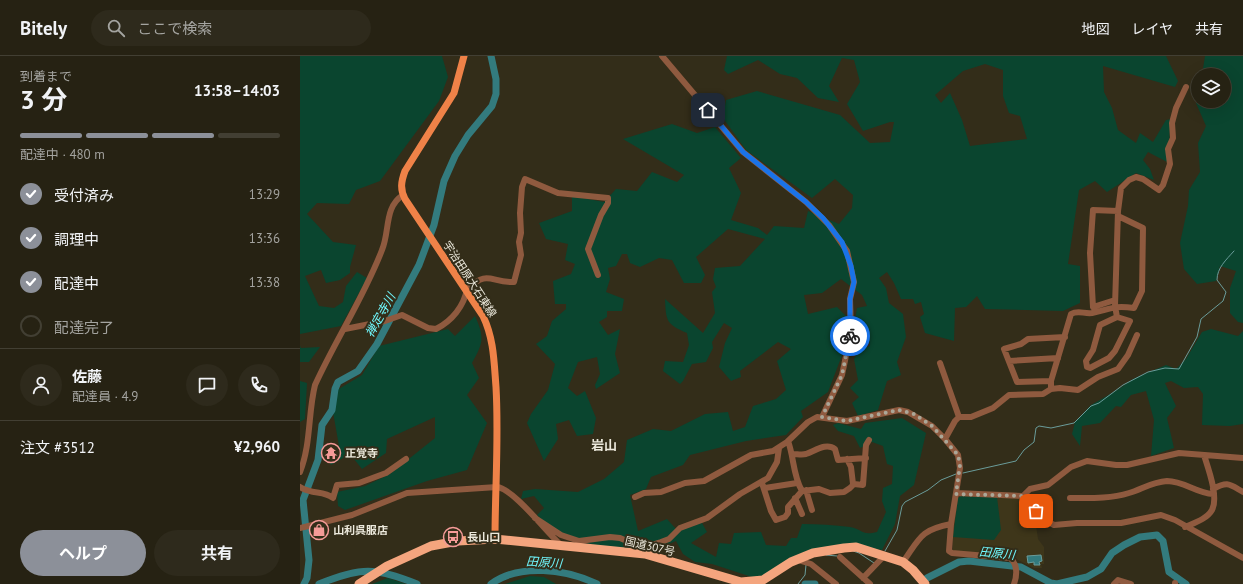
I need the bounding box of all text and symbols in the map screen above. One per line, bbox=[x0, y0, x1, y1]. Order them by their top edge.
search box bbox=[91, 10, 371, 46]
text: Bitely bbox=[20, 16, 67, 40]
icon: search bbox=[105, 17, 127, 39]
text: ここで検索 bbox=[137, 19, 212, 38]
text: 地図 bbox=[1081, 20, 1109, 38]
text: レイヤ bbox=[1131, 20, 1173, 38]
text: 共有 bbox=[1195, 20, 1223, 38]
text: 到着まで bbox=[20, 68, 72, 85]
map controls bbox=[1191, 68, 1231, 108]
button: layers bbox=[1191, 68, 1231, 108]
text: 13:58–14:03 bbox=[194, 81, 280, 100]
text: 3 分 bbox=[20, 83, 67, 116]
pin bbox=[691, 93, 725, 127]
icon: home bbox=[697, 99, 719, 121]
text: 配達中 · 480 m bbox=[20, 146, 105, 163]
icon: check bbox=[20, 183, 42, 205]
text: 受付済み bbox=[54, 186, 114, 205]
text: 13:29 bbox=[249, 186, 280, 203]
icon: check bbox=[20, 227, 42, 249]
text: 調理中 bbox=[54, 230, 99, 249]
text: 13:36 bbox=[249, 230, 280, 247]
street label: 宇治田原大石東線 bbox=[440, 238, 500, 320]
icon: check bbox=[20, 271, 42, 293]
text: 配達中 bbox=[54, 274, 99, 293]
text: 13:38 bbox=[249, 274, 280, 291]
water label: 禅定寺川 bbox=[362, 289, 399, 340]
courier bbox=[830, 316, 870, 356]
text: 配達完了 bbox=[54, 318, 114, 337]
icon: bike bbox=[839, 325, 861, 347]
button: person bbox=[20, 364, 62, 406]
button: chat bbox=[186, 364, 228, 406]
button: phone bbox=[238, 364, 280, 406]
text: 佐藤 bbox=[72, 367, 102, 386]
text: 配達員 · 4.9 bbox=[72, 388, 138, 405]
text: ¥2,960 bbox=[234, 437, 280, 456]
district label: 岩山 bbox=[591, 437, 617, 454]
text: 注文 #3512 bbox=[20, 438, 95, 457]
temple icon: 正覚寺 bbox=[320, 442, 342, 464]
place label: 正覚寺 bbox=[345, 446, 378, 460]
pin bbox=[1019, 494, 1053, 528]
icon: bag bbox=[1025, 500, 1047, 522]
shop icon: 山利呉服店 bbox=[308, 519, 330, 541]
place label: 山利呉服店 bbox=[333, 523, 388, 537]
bus stop icon: 長山口 bbox=[442, 526, 464, 548]
button: ヘルプ bbox=[20, 530, 146, 576]
button: 共有 bbox=[154, 530, 280, 576]
place label: 長山口 bbox=[467, 530, 500, 544]
street label: 国道307号 bbox=[624, 533, 676, 559]
water label: 田原川 bbox=[978, 544, 1018, 563]
water label: 田原川 bbox=[526, 553, 564, 571]

